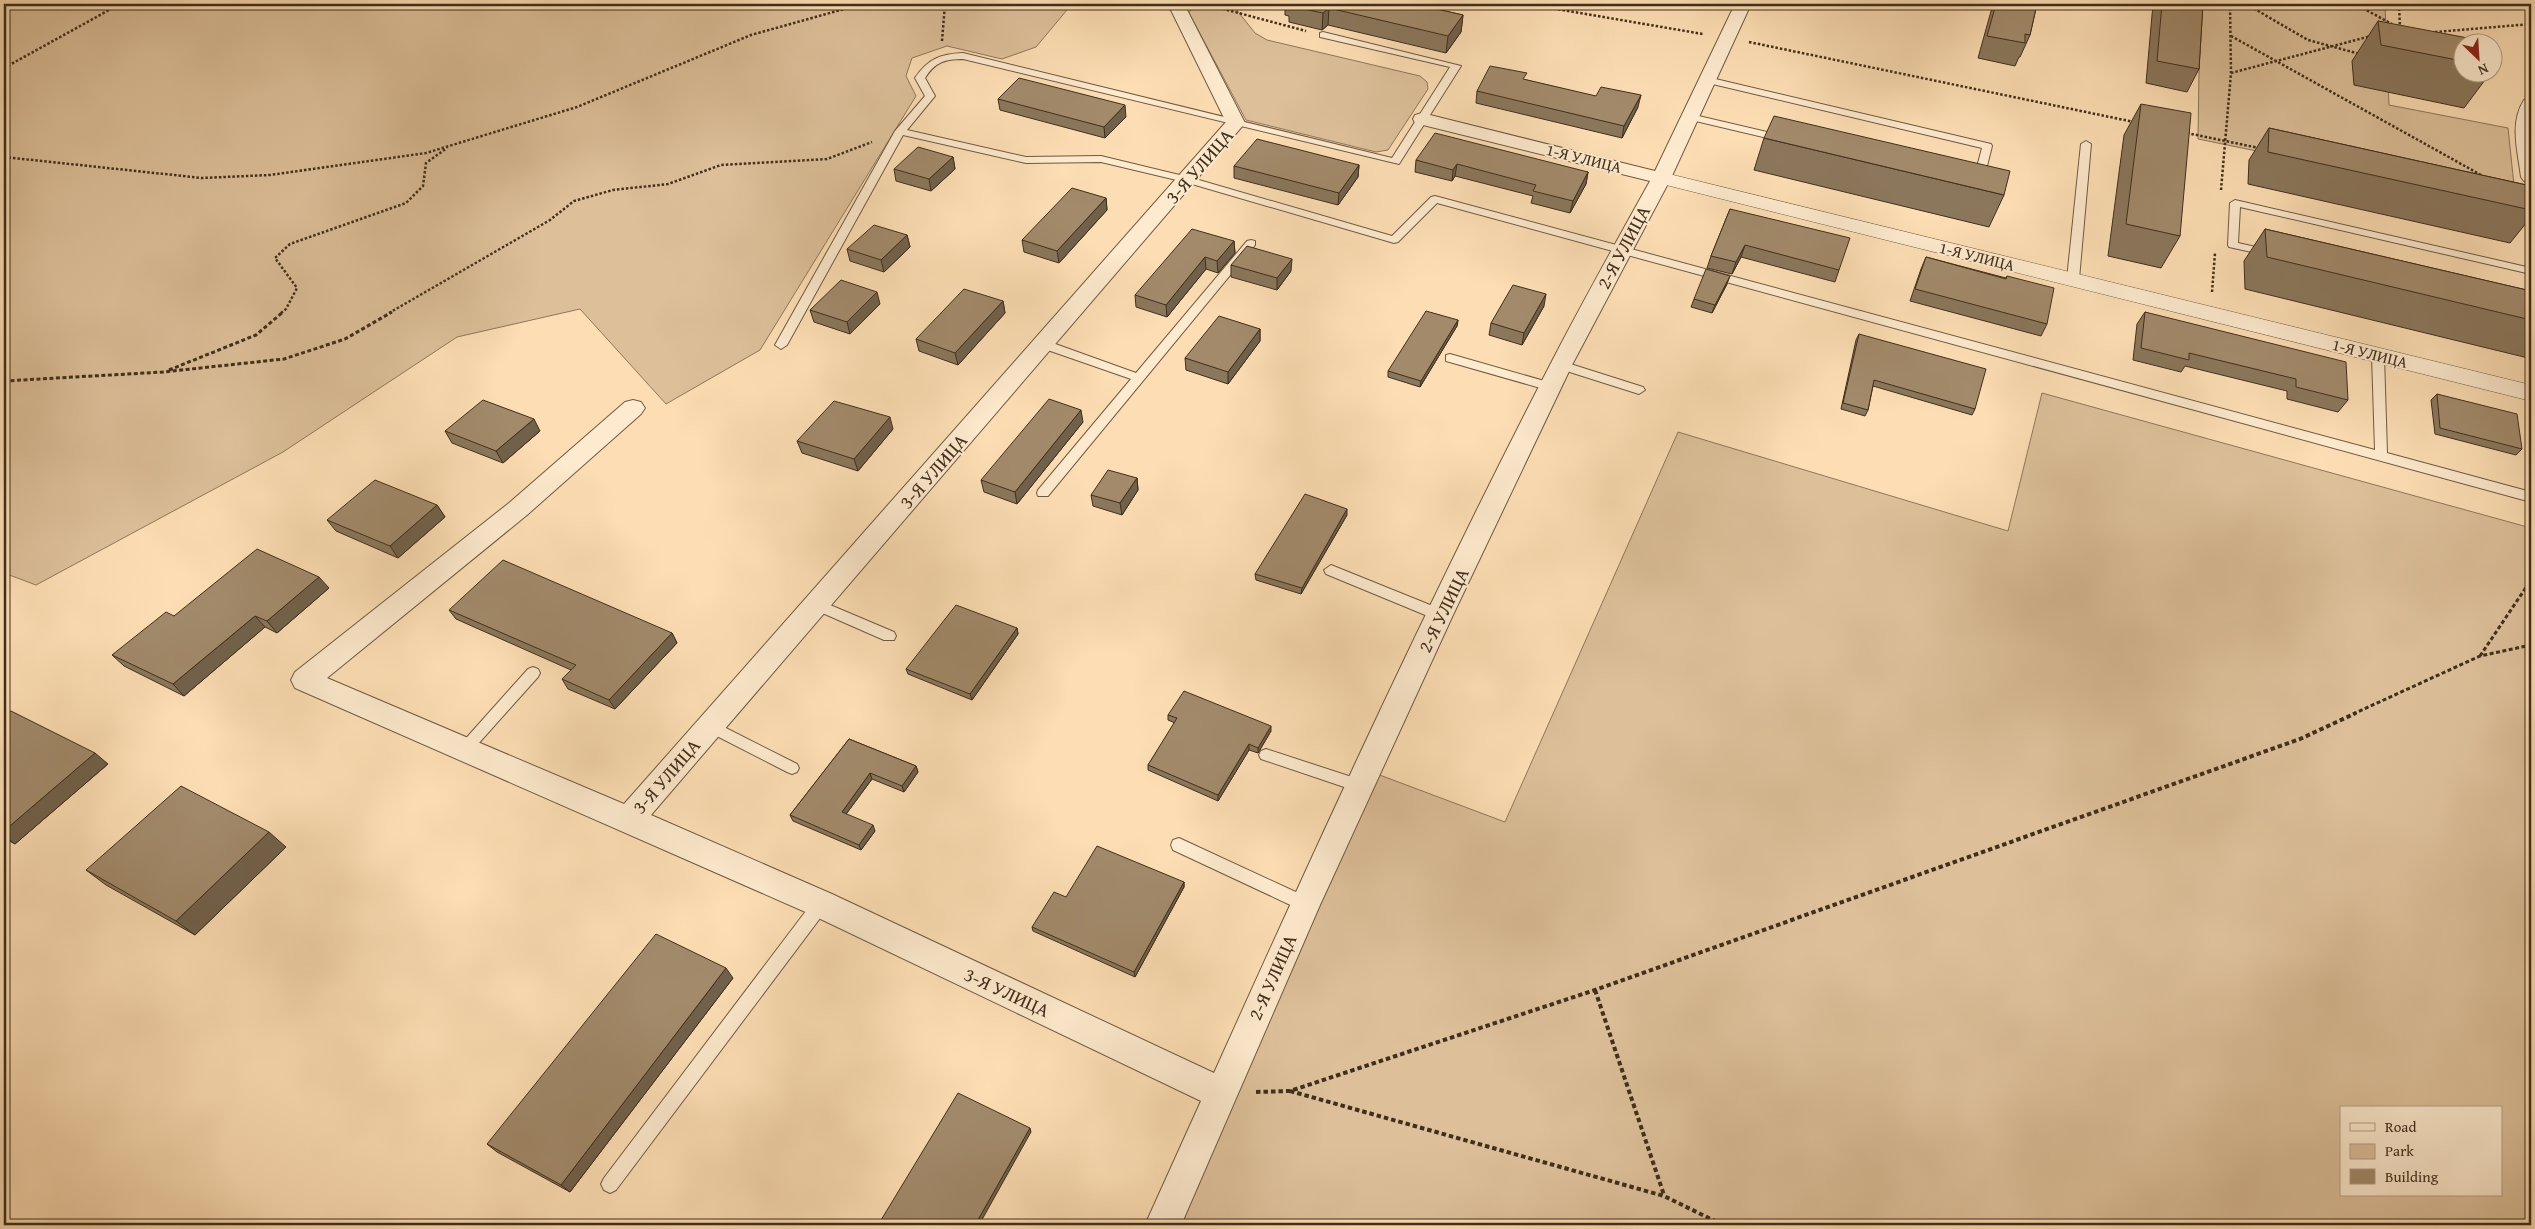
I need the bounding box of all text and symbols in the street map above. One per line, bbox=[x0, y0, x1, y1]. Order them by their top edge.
north arrow bbox=[2452, 32, 2502, 82]
text: N bbox=[2474, 59, 2492, 81]
street label: 3-Я УЛИЦА bbox=[1159, 122, 1240, 210]
street label: 1-Я УЛИЦА bbox=[1544, 137, 1624, 179]
street label: 2-Я УЛИЦА bbox=[1589, 200, 1657, 294]
street label: 1-Я УЛИЦА bbox=[1937, 235, 2017, 277]
street label: 1-Я УЛИЦА bbox=[2330, 332, 2410, 374]
street label: 3-Я УЛИЦА bbox=[893, 427, 974, 515]
street label: 2-Я УЛИЦА bbox=[1410, 562, 1476, 657]
street label: 3-Я УЛИЦА bbox=[626, 732, 707, 820]
street label: 2-Я УЛИЦА bbox=[1241, 929, 1304, 1024]
street label: 3-Я УЛИЦА bbox=[960, 960, 1055, 1024]
legend bbox=[2340, 1106, 2502, 1196]
text: Road bbox=[2385, 1116, 2416, 1137]
text: Park bbox=[2385, 1140, 2414, 1161]
text: Building bbox=[2385, 1166, 2439, 1187]

